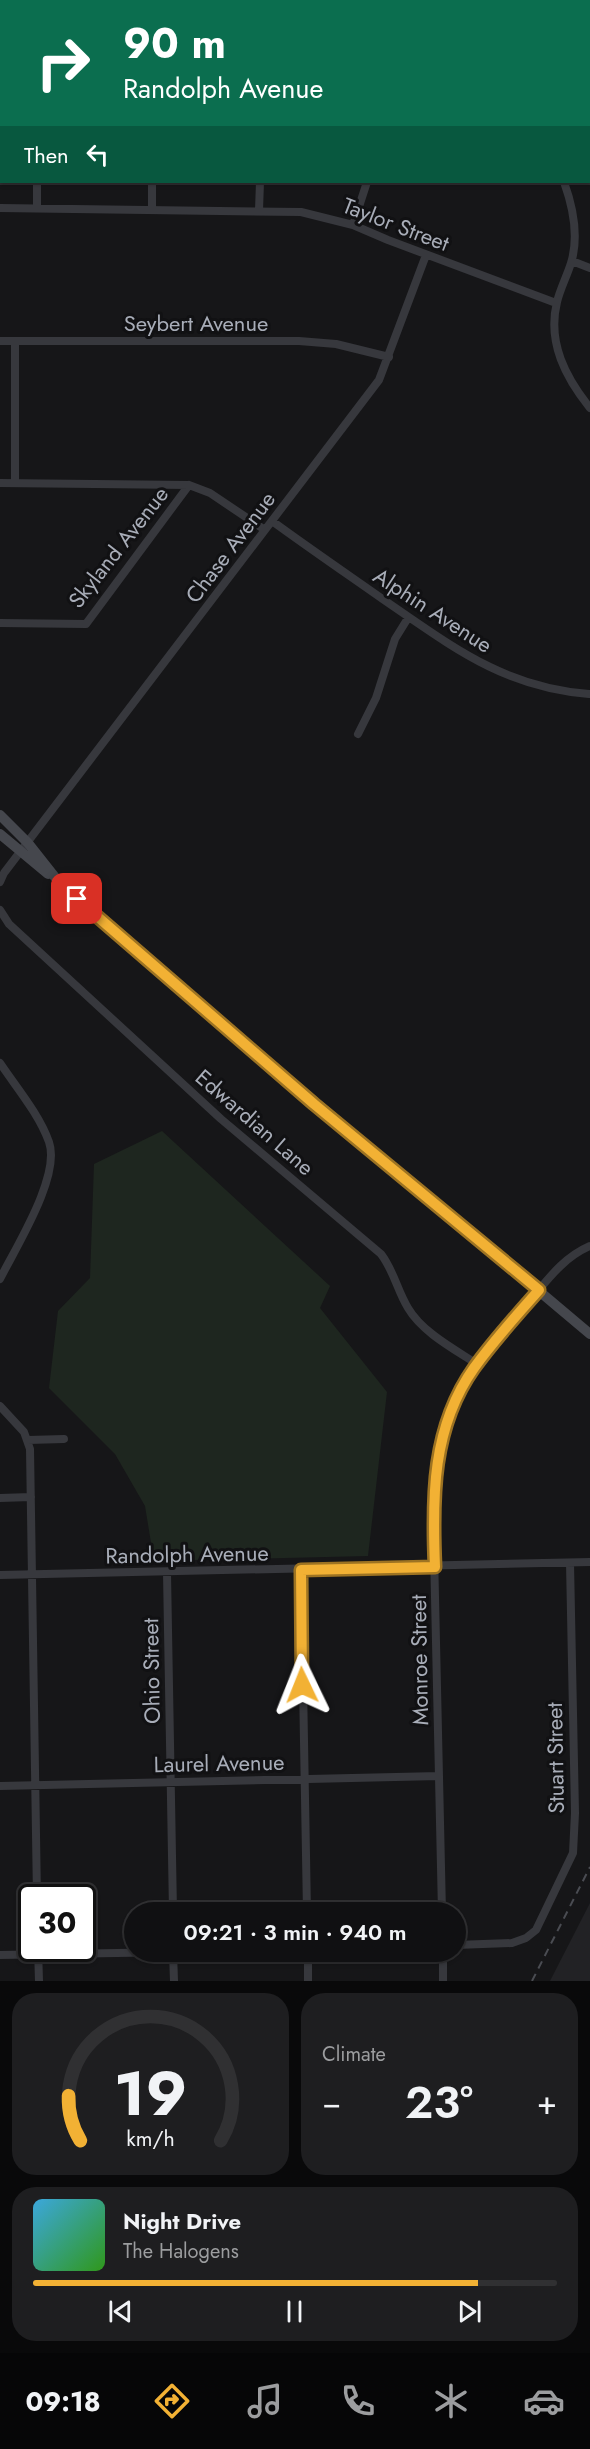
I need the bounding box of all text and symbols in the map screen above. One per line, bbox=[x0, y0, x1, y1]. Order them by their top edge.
text: 90 m bbox=[123, 13, 226, 74]
icon: right bbox=[24, 24, 102, 102]
text: Randolph Avenue bbox=[123, 69, 323, 108]
icon: left bbox=[81, 138, 114, 171]
text: Then bbox=[24, 139, 69, 171]
street label: Taylor Street bbox=[338, 189, 455, 259]
street label: Seybert Avenue bbox=[124, 307, 268, 339]
street label: Skyland Avenue bbox=[60, 479, 176, 615]
street label: Chase Avenue bbox=[177, 484, 283, 610]
street label: Alphin Avenue bbox=[367, 560, 499, 660]
pin bbox=[51, 873, 102, 924]
icon: arrive bbox=[60, 882, 93, 915]
street label: Edwardian Lane bbox=[189, 1061, 321, 1183]
street label: Randolph Avenue bbox=[105, 1537, 269, 1571]
street label: Monroe Street bbox=[402, 1594, 436, 1726]
street label: Ohio Street bbox=[134, 1617, 168, 1724]
position arrow bbox=[270, 1653, 334, 1717]
street label: Stuart Street bbox=[538, 1701, 572, 1814]
street label: Laurel Avenue bbox=[153, 1746, 285, 1780]
speed limit sign: 30 bbox=[18, 1884, 96, 1962]
text: 09:21 · 3 min · 940 m bbox=[184, 1916, 407, 1948]
text: Climate bbox=[322, 2040, 386, 2069]
text: 19 bbox=[114, 2048, 187, 2138]
text: 23° bbox=[405, 2070, 473, 2135]
text: − bbox=[322, 2079, 341, 2126]
text: + bbox=[537, 2079, 557, 2126]
text: km/h bbox=[126, 2123, 175, 2154]
text: Night Drive bbox=[123, 2205, 241, 2237]
text: The Halogens bbox=[123, 2237, 239, 2266]
icon: previous bbox=[104, 2295, 137, 2328]
icon: pause bbox=[278, 2295, 311, 2328]
icon: next bbox=[453, 2295, 486, 2328]
icon: directions bbox=[151, 2380, 193, 2422]
icon: music bbox=[244, 2380, 286, 2422]
icon: phone bbox=[337, 2380, 379, 2422]
icon: climate bbox=[430, 2380, 472, 2422]
icon: car bbox=[523, 2380, 565, 2422]
text: 09:18 bbox=[25, 2382, 101, 2421]

